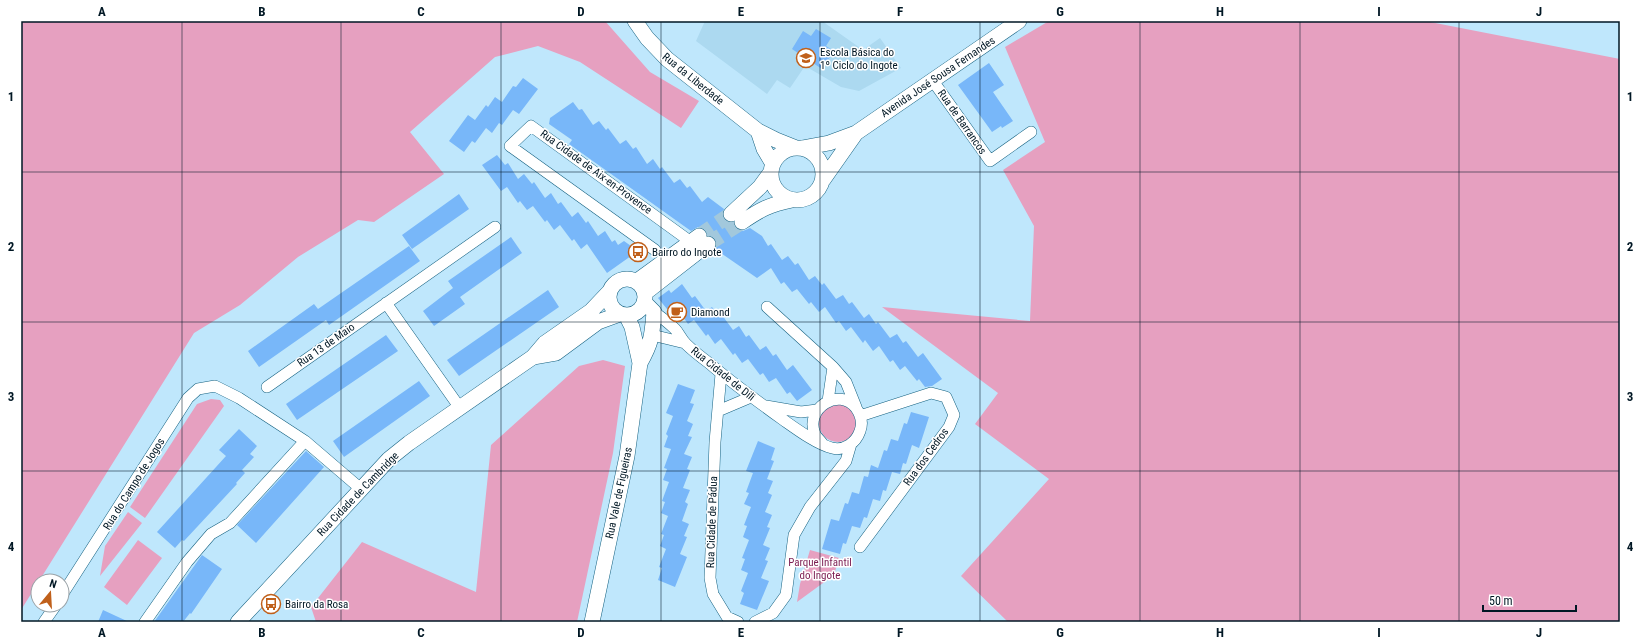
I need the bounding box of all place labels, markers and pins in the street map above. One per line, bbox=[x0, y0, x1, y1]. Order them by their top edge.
place label: Escola Básica do 1º Ciclo do Ingote bbox=[820, 46, 898, 72]
school or university icon: Escola Básica do 1º Ciclo do Ingote bbox=[795, 47, 817, 69]
bus stop icon: Bairro do Ingote bbox=[627, 241, 649, 263]
place label: Bairro do Ingote bbox=[652, 246, 721, 259]
cafe icon: Diamond bbox=[666, 301, 688, 323]
place label: Diamond bbox=[691, 306, 730, 319]
bus stop icon: Bairro da Rosa bbox=[260, 593, 282, 615]
place label: Bairro da Rosa bbox=[285, 598, 348, 611]

